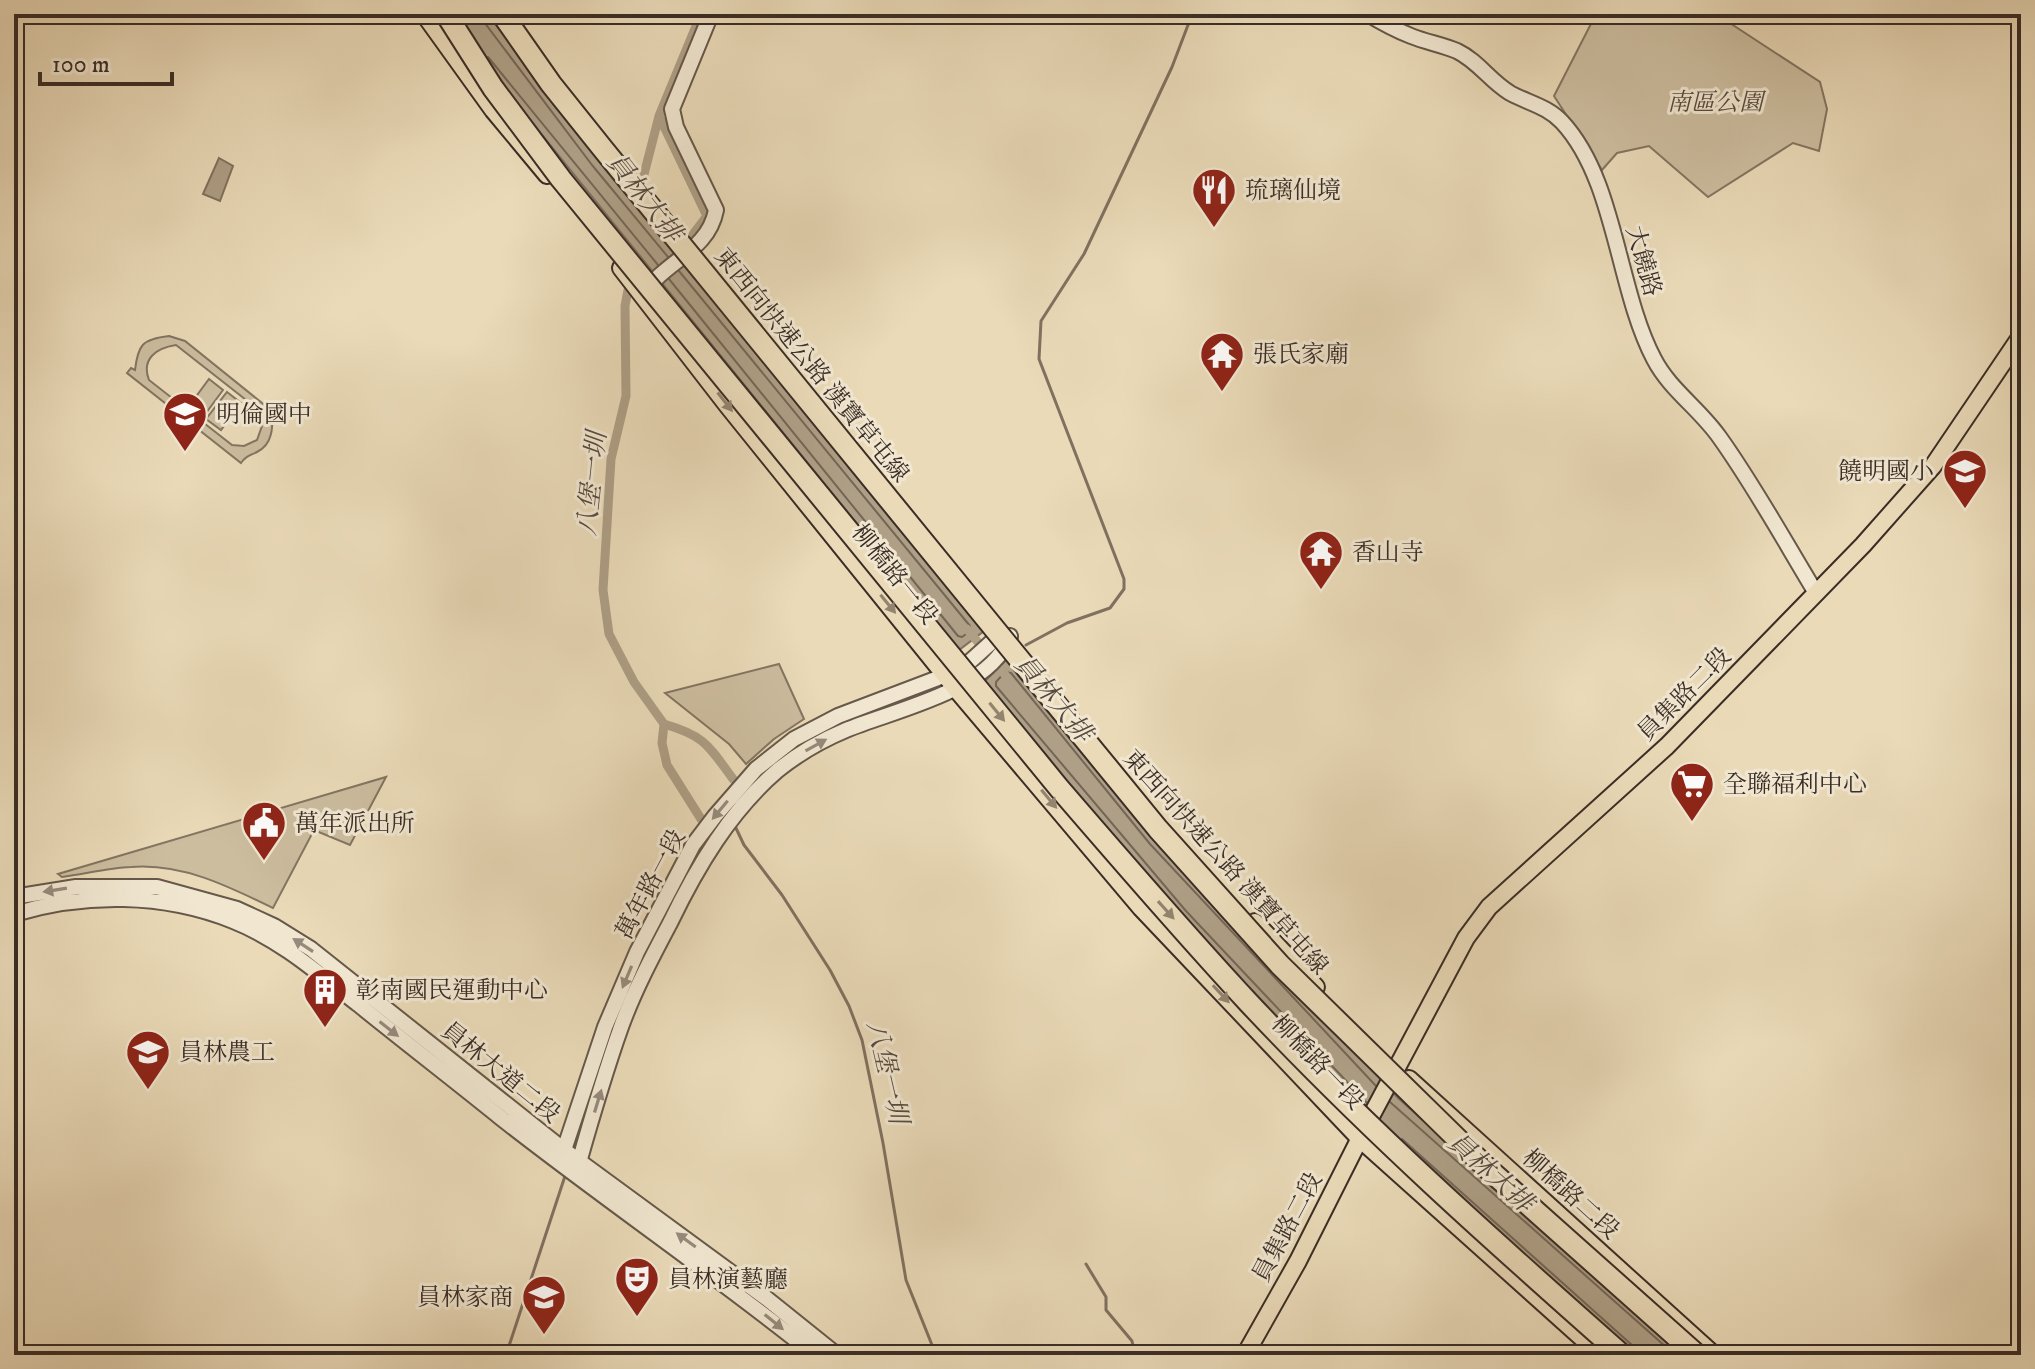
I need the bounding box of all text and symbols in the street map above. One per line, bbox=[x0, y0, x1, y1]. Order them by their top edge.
scale bar bbox=[40, 36, 172, 86]
text: 100 m bbox=[52, 50, 110, 80]
park label: 南區公園 bbox=[1667, 88, 1767, 118]
water label: 員林大排 bbox=[599, 147, 691, 252]
restaurant icon: 琉璃仙境 bbox=[1190, 166, 1238, 229]
place label: 琉璃仙境 bbox=[1245, 176, 1341, 206]
street label: 大饒路 bbox=[1619, 223, 1667, 300]
street label: 東西向快速公路 漢寶草屯線 bbox=[707, 242, 915, 489]
temple icon: 張氏家廟 bbox=[1198, 330, 1246, 393]
place label: 張氏家廟 bbox=[1253, 340, 1349, 370]
school or university icon: 明倫國中 bbox=[161, 390, 209, 453]
one-way arrow bbox=[716, 392, 733, 412]
place label: 明倫國中 bbox=[216, 400, 312, 430]
water label: 八堡一圳 bbox=[571, 427, 615, 538]
school or university icon: 饒明國小 bbox=[1941, 447, 1989, 510]
place label: 饒明國小 bbox=[1838, 457, 1934, 487]
street label: 柳橋路一段 bbox=[845, 519, 944, 631]
temple icon: 香山寺 bbox=[1297, 528, 1345, 591]
place label: 香山寺 bbox=[1352, 538, 1424, 568]
one-way arrow bbox=[879, 594, 896, 614]
street label: 員集路二段 bbox=[1632, 642, 1738, 748]
water label: 員林大排 bbox=[1007, 649, 1101, 752]
one-way arrow bbox=[988, 702, 1005, 722]
one-way arrow bbox=[805, 738, 827, 752]
street label: 東西向快速公路 漢寶草屯線 bbox=[1116, 744, 1334, 982]
supermarket icon: 全聯福利中心 bbox=[1668, 760, 1716, 823]
place label: 全聯福利中心 bbox=[1723, 770, 1867, 800]
one-way arrow bbox=[1040, 789, 1057, 809]
public building icon: 萬年派出所 bbox=[240, 799, 288, 862]
one-way arrow bbox=[712, 800, 729, 820]
place label: 萬年派出所 bbox=[295, 809, 415, 839]
street label: 萬年路一段 bbox=[609, 824, 692, 944]
one-way arrow bbox=[43, 884, 68, 897]
one-way arrow bbox=[1157, 900, 1174, 920]
one-way arrow bbox=[292, 938, 314, 952]
one-way arrow bbox=[620, 965, 633, 989]
building icon: 彰南國民運動中心 bbox=[301, 966, 349, 1029]
place label: 彰南國民運動中心 bbox=[356, 976, 548, 1006]
one-way arrow bbox=[1212, 985, 1230, 1004]
street label: 柳橋路一段 bbox=[1265, 1009, 1370, 1116]
street label: 員林大道二段 bbox=[435, 1016, 566, 1130]
water label: 八堡一圳 bbox=[859, 1018, 915, 1131]
one-way arrow bbox=[379, 1020, 399, 1037]
school or university icon: 員林農工 bbox=[124, 1028, 172, 1091]
place label: 員林農工 bbox=[179, 1038, 275, 1068]
one-way arrow bbox=[592, 1088, 605, 1112]
water label: 員林大排 bbox=[1440, 1126, 1543, 1223]
street label: 柳橋路二段 bbox=[1516, 1143, 1625, 1246]
street label: 員集路二段 bbox=[1246, 1167, 1329, 1287]
one-way arrow bbox=[676, 1232, 697, 1248]
theatre icon: 員林演藝廳 bbox=[613, 1255, 661, 1318]
place label: 員林演藝廳 bbox=[668, 1265, 788, 1295]
school or university icon: 員林家商 bbox=[520, 1273, 568, 1336]
place label: 員林家商 bbox=[417, 1283, 513, 1313]
one-way arrow bbox=[764, 1313, 784, 1330]

